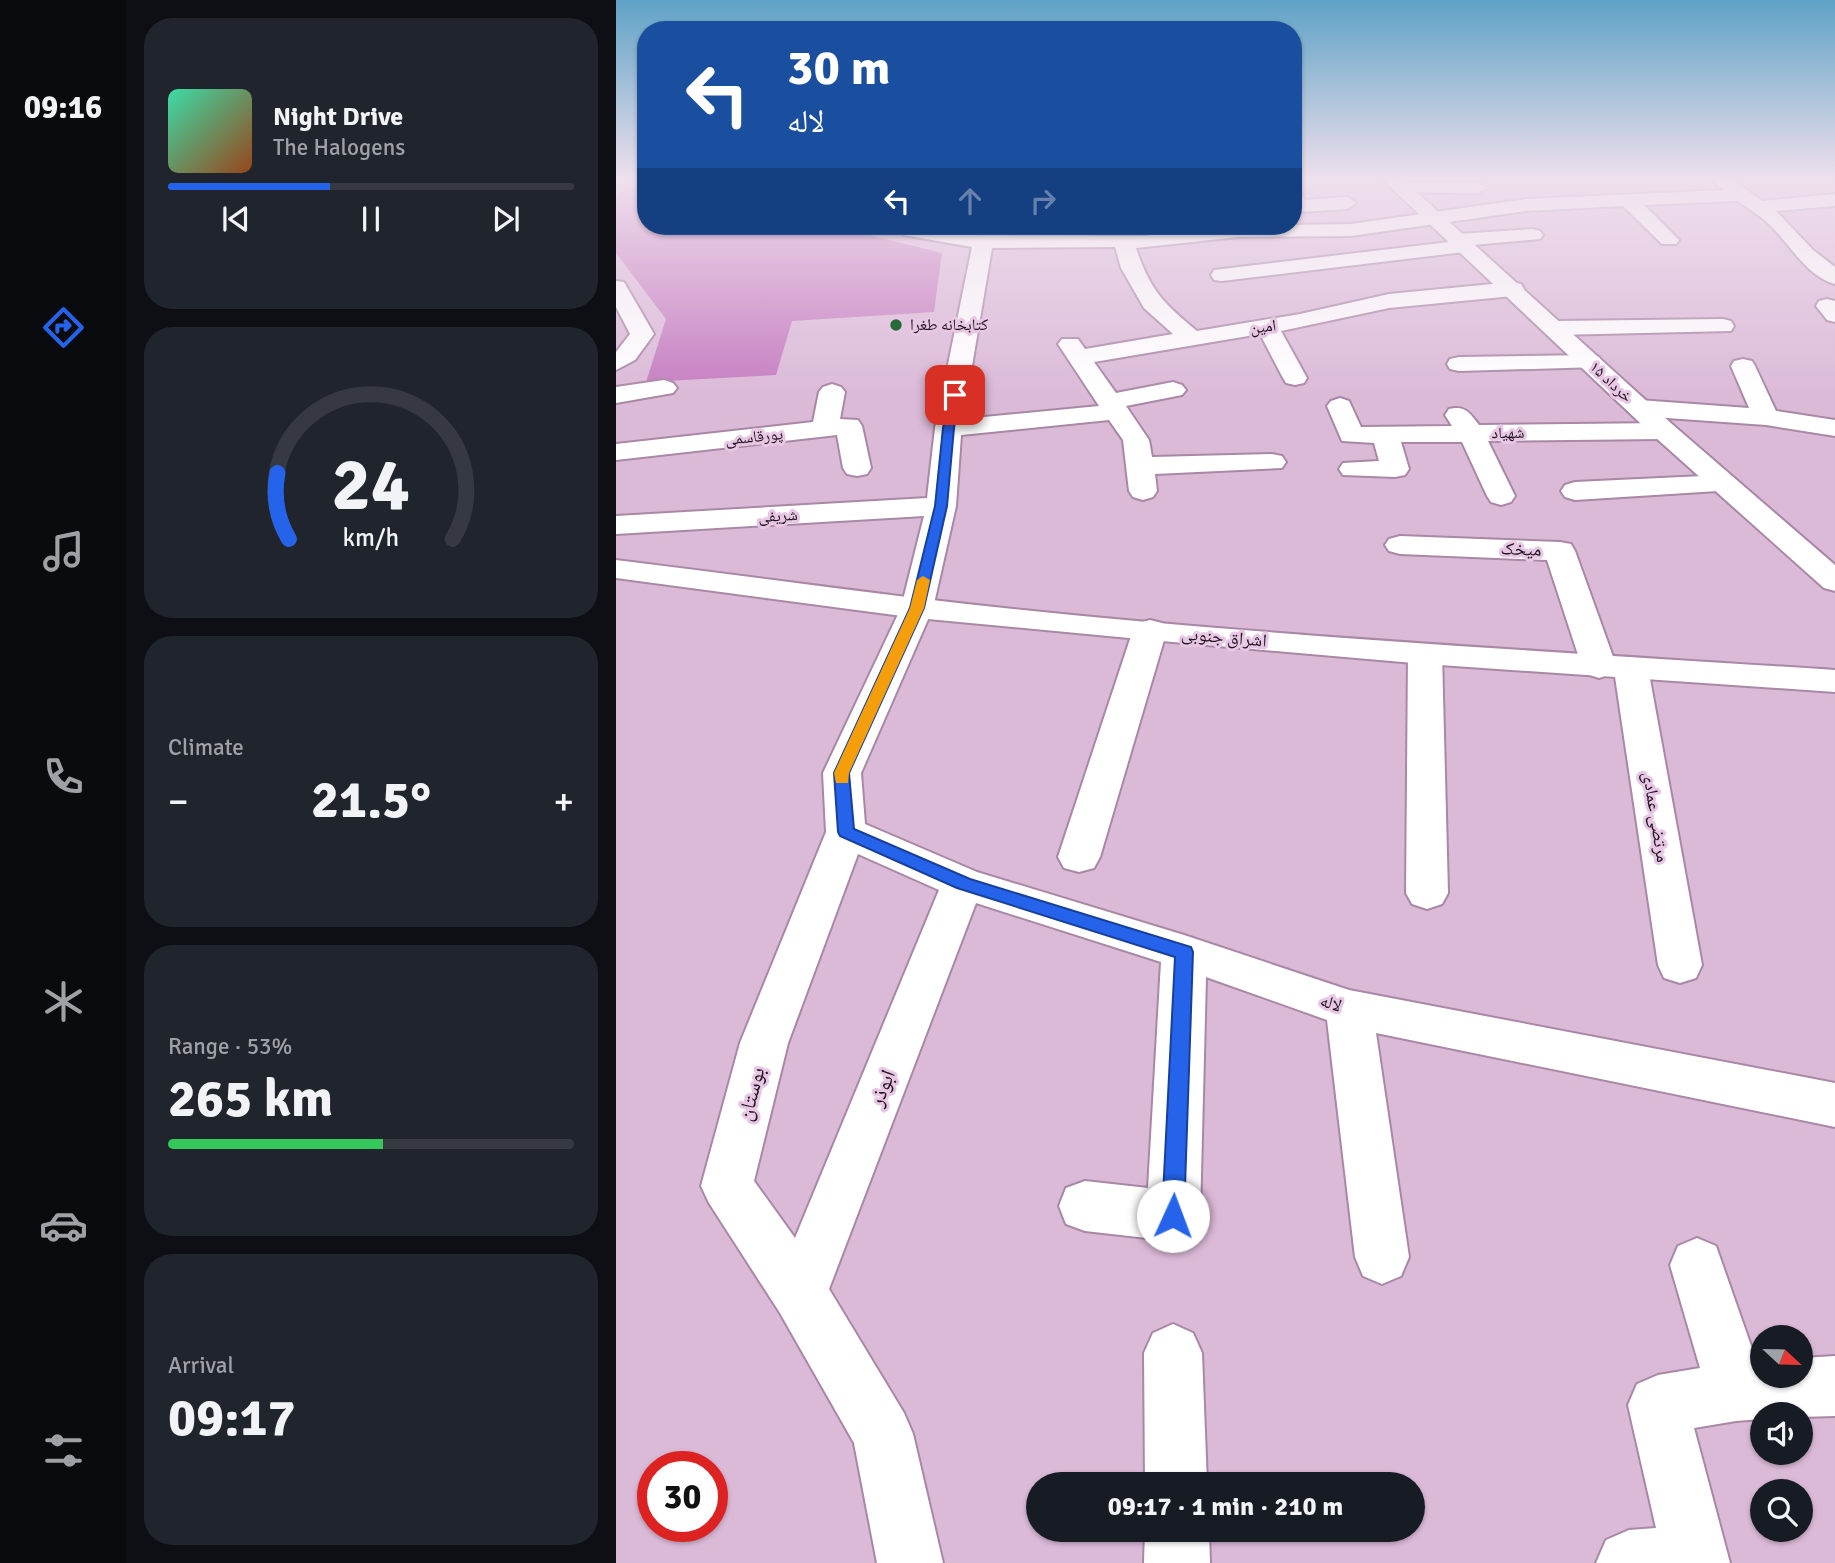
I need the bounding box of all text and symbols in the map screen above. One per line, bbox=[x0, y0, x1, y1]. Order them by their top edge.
text: 30 m bbox=[787, 38, 890, 98]
icon: left bbox=[672, 49, 763, 140]
text: 09:16 bbox=[24, 88, 102, 127]
text: Night Drive bbox=[273, 101, 403, 133]
text: لاله bbox=[787, 102, 825, 141]
text: The Halogens bbox=[273, 133, 405, 162]
icon: left bbox=[878, 182, 916, 220]
icon: ahead bbox=[951, 182, 989, 220]
icon: right bbox=[1024, 182, 1062, 220]
icon: previous bbox=[217, 200, 255, 238]
icon: pause bbox=[352, 200, 390, 238]
icon: next bbox=[487, 200, 525, 238]
icon: directions bbox=[39, 303, 88, 352]
place label: کتابخانه طغرا bbox=[910, 315, 989, 335]
street label: امین bbox=[1249, 315, 1277, 339]
marker: کتابخانه طغرا bbox=[888, 317, 904, 333]
street label: ۱۵ خرداد bbox=[1585, 357, 1637, 407]
pin bbox=[925, 365, 985, 425]
icon: arrive bbox=[936, 376, 974, 414]
street label: شهیاد bbox=[1491, 423, 1525, 443]
street label: پورقاسمی bbox=[724, 424, 784, 450]
text: 24 bbox=[332, 441, 410, 530]
street label: شریفی bbox=[758, 505, 798, 527]
text: km/h bbox=[343, 521, 399, 552]
icon: music bbox=[39, 527, 88, 576]
street label: میخک bbox=[1500, 537, 1542, 561]
street label: اشراق جنوبی bbox=[1180, 622, 1268, 652]
text: Climate bbox=[168, 733, 244, 762]
icon: phone bbox=[39, 752, 88, 801]
text: 21.5° bbox=[311, 768, 431, 832]
street label: مرتضی عمادی bbox=[1638, 770, 1674, 864]
text: − bbox=[168, 778, 189, 825]
text: + bbox=[553, 778, 574, 825]
icon: climate bbox=[39, 977, 88, 1026]
street label: لاله bbox=[1317, 989, 1345, 1017]
text: Range · 53% bbox=[168, 1032, 292, 1061]
street label: بوستان bbox=[731, 1064, 771, 1124]
street label: ابوذر bbox=[863, 1066, 901, 1111]
text: 265 km bbox=[168, 1067, 333, 1131]
position arrow bbox=[1136, 1179, 1210, 1253]
icon: car bbox=[39, 1201, 88, 1250]
north arrow bbox=[1750, 1325, 1813, 1388]
map controls bbox=[1750, 1325, 1813, 1542]
text: Arrival bbox=[168, 1351, 234, 1380]
text: 09:17 bbox=[168, 1386, 296, 1450]
button: sound bbox=[1750, 1402, 1813, 1465]
icon: filters bbox=[39, 1426, 88, 1475]
speed limit sign: 30 bbox=[637, 1451, 728, 1542]
button: search bbox=[1750, 1479, 1813, 1542]
text: 09:17 · 1 min · 210 m bbox=[1108, 1491, 1343, 1523]

